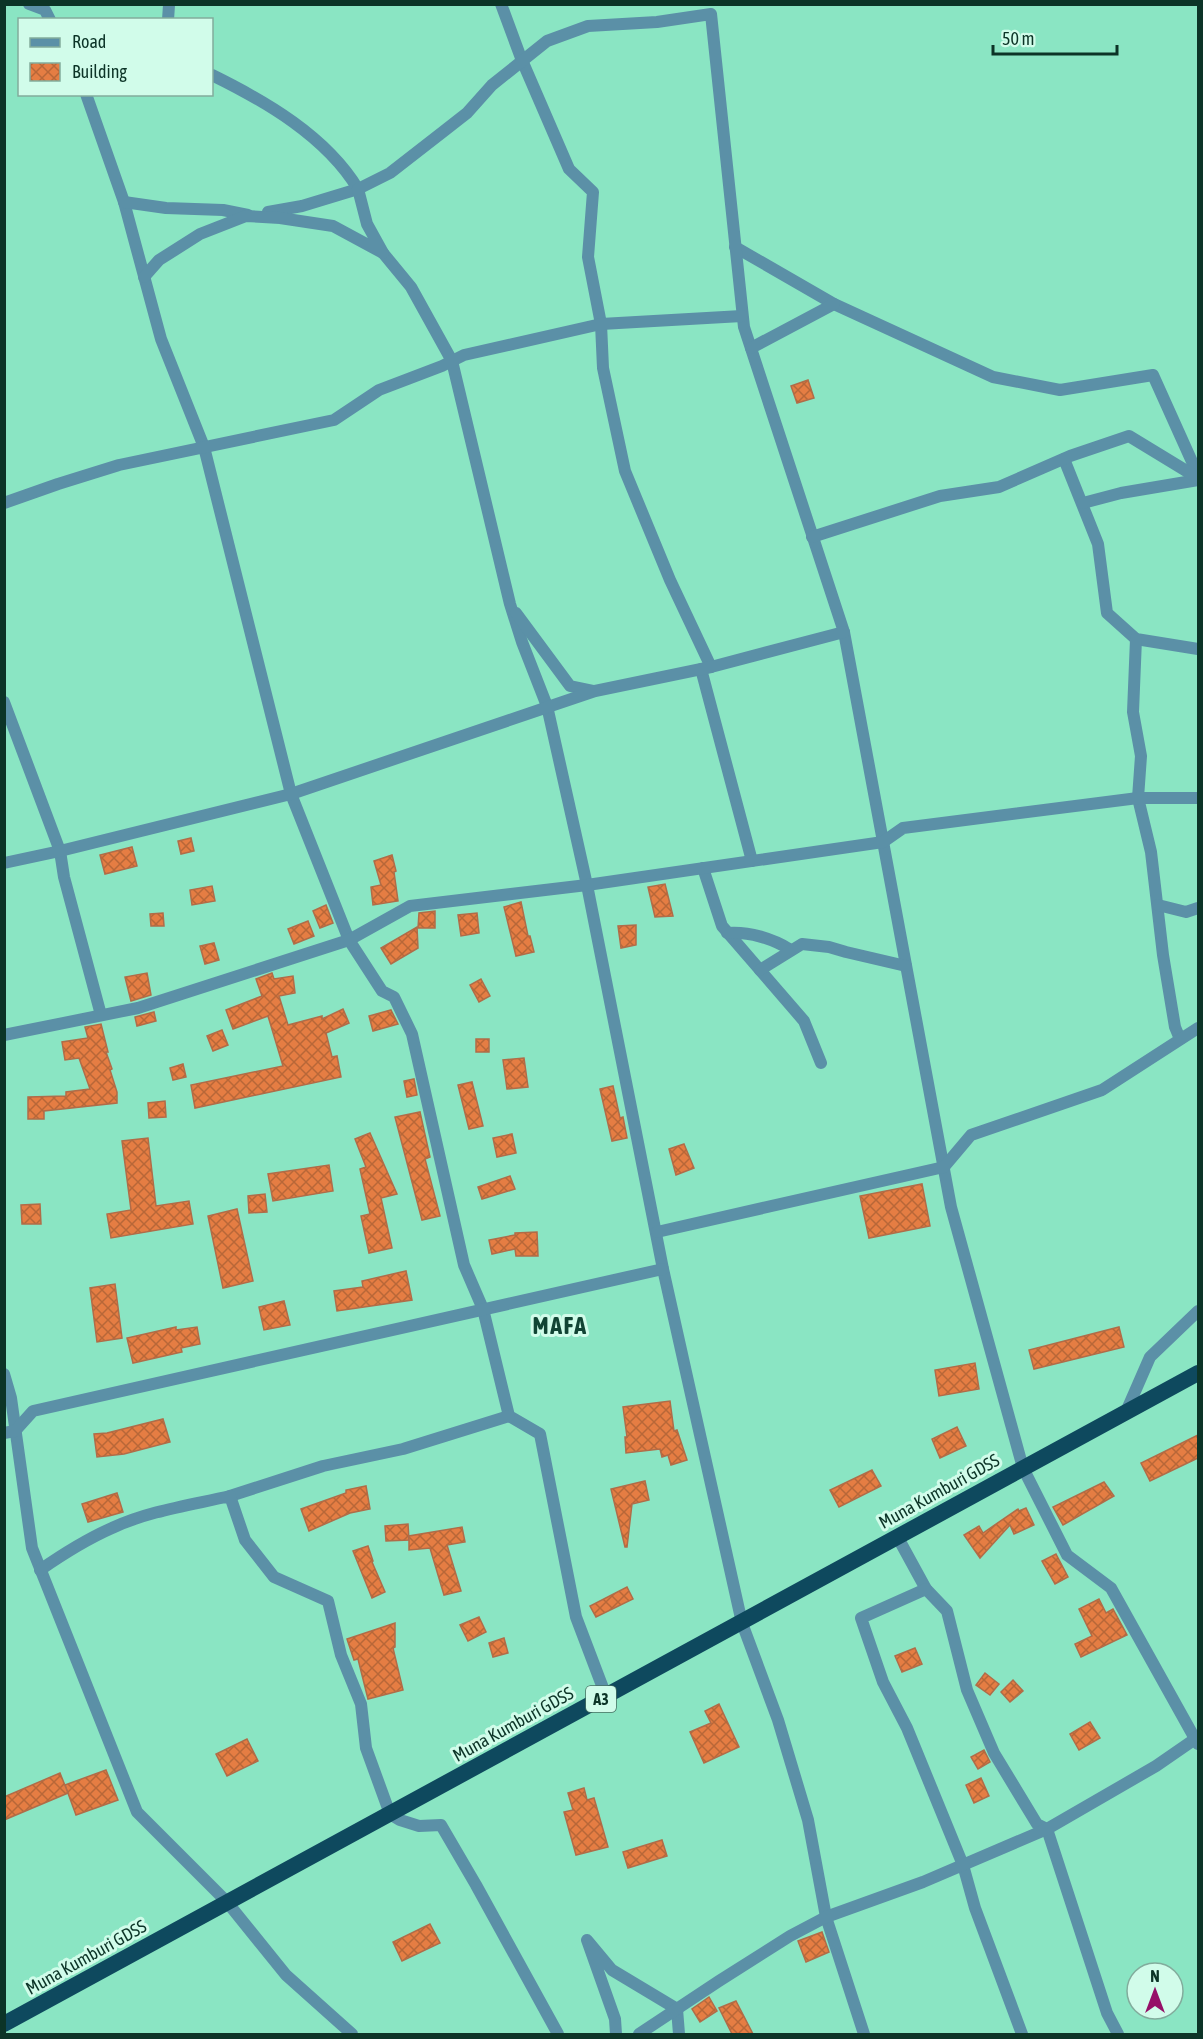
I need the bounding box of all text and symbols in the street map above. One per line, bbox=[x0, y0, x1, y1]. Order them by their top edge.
legend bbox=[18, 18, 213, 96]
scale bar bbox=[993, 18, 1118, 56]
text: 50 m bbox=[1002, 28, 1034, 49]
text: Road bbox=[72, 31, 106, 52]
text: Building bbox=[72, 61, 127, 82]
district label: MAFA bbox=[533, 1312, 587, 1339]
street label: Muna Kumburi GDSS bbox=[875, 1449, 1003, 1533]
street label: Muna Kumburi GDSS bbox=[449, 1682, 577, 1766]
road number: A3 bbox=[586, 1686, 616, 1712]
street label: Muna Kumburi GDSS bbox=[22, 1915, 150, 1999]
north arrow bbox=[1125, 1961, 1185, 2021]
text: N bbox=[1150, 1967, 1160, 1985]

